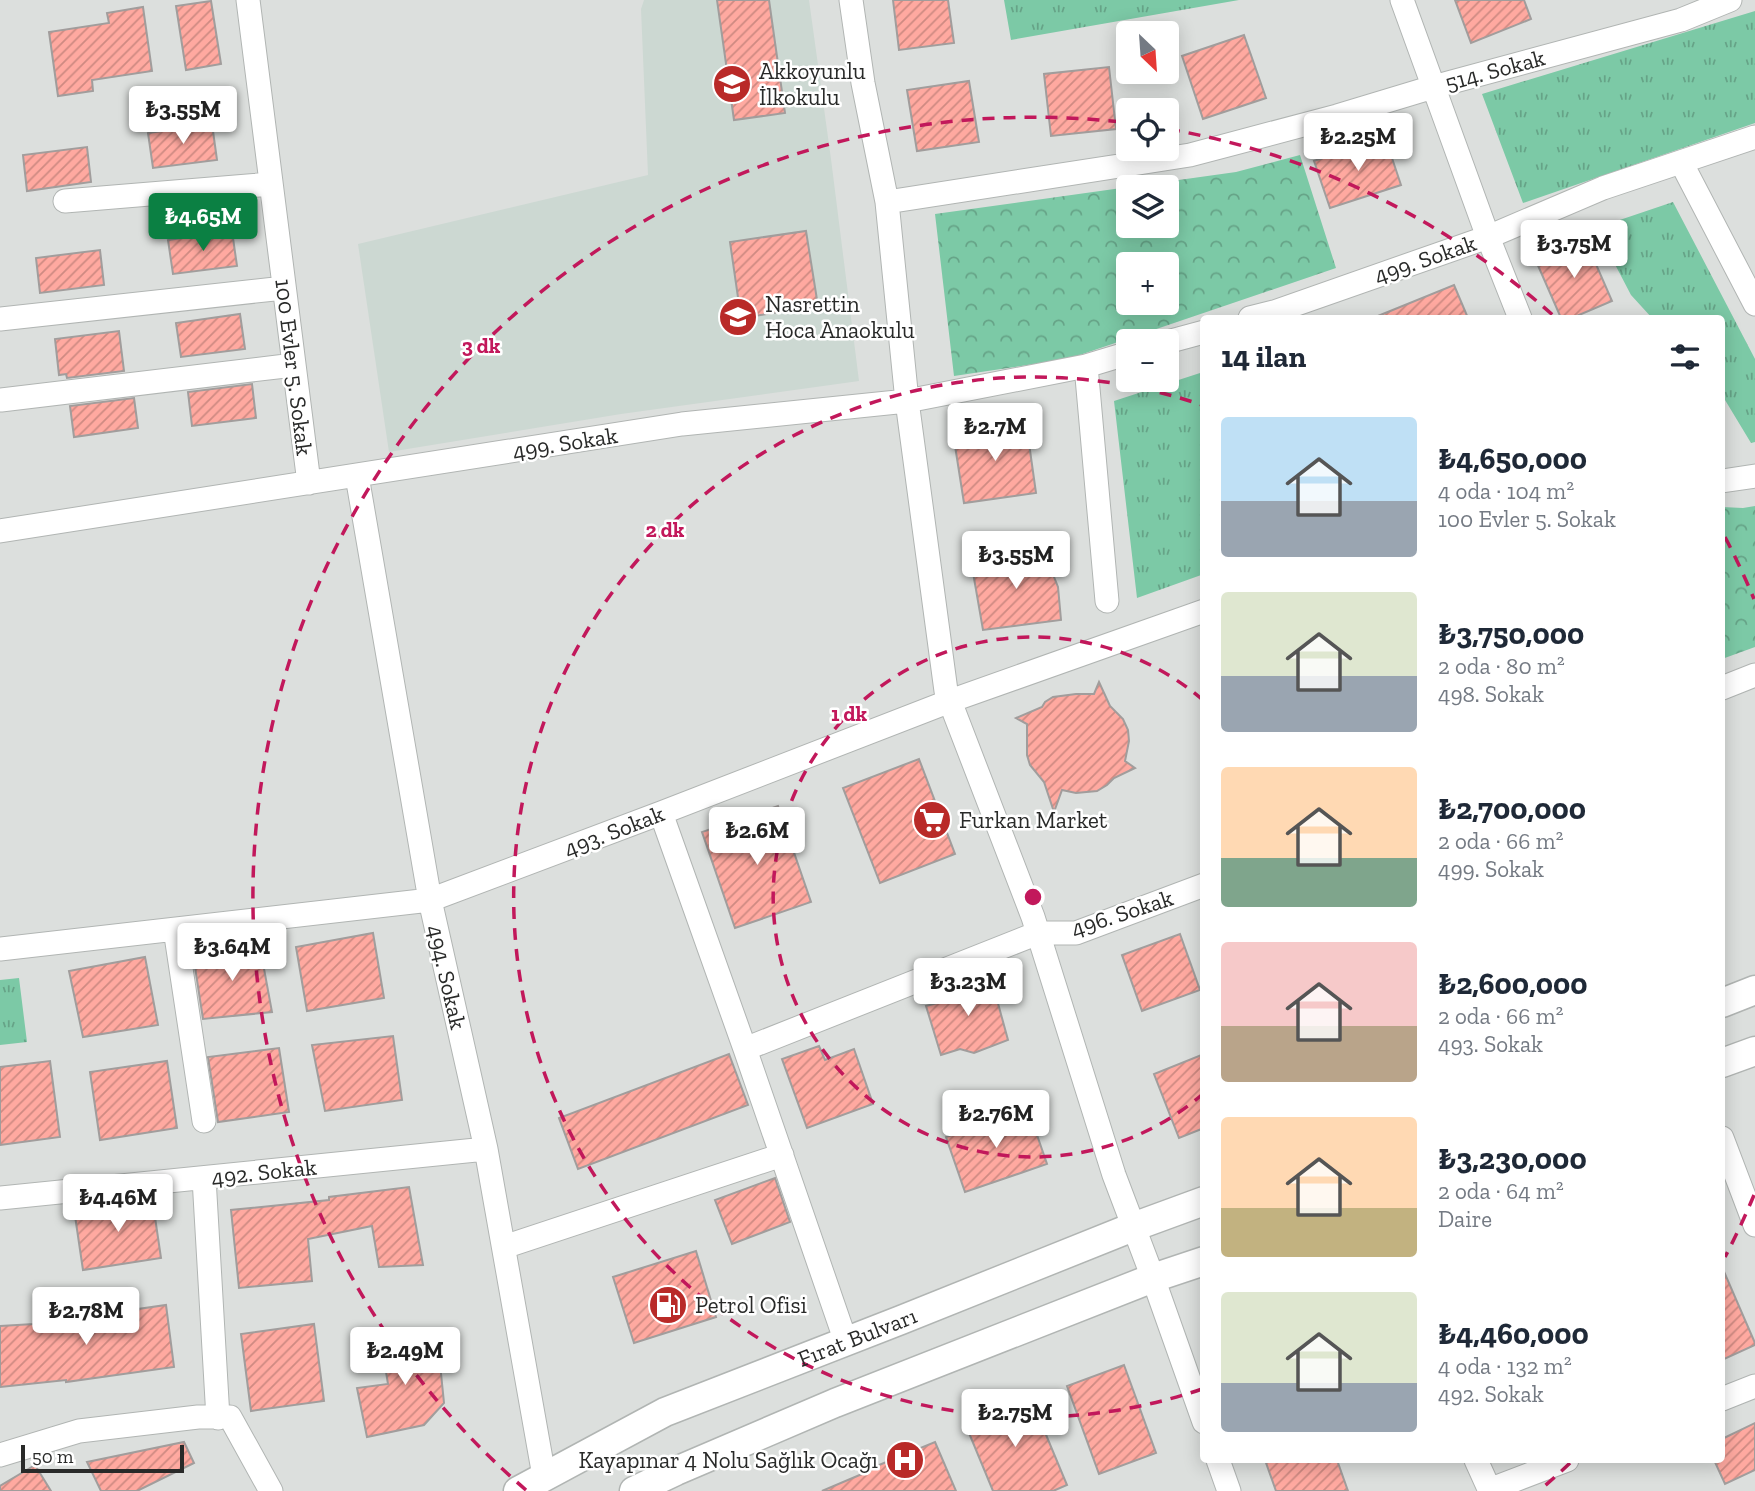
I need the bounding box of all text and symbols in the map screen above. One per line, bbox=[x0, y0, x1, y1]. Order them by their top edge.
north arrow bbox=[1116, 21, 1180, 84]
map controls bbox=[1116, 21, 1179, 392]
street label: 514. Sokak bbox=[1442, 43, 1548, 97]
place label: Akkoyunlu İlkokulu bbox=[759, 57, 866, 111]
school or university icon: Akkoyunlu İlkokulu bbox=[711, 63, 753, 105]
pin: ₺3.55M bbox=[126, 86, 240, 146]
text: ₺3.55M bbox=[145, 95, 221, 123]
button: locate bbox=[1116, 98, 1179, 161]
pin: ₺2.25M bbox=[1301, 114, 1415, 173]
text: ₺2.25M bbox=[1320, 122, 1396, 150]
button: layers bbox=[1116, 175, 1179, 238]
pin: ₺4.65M bbox=[146, 194, 260, 253]
text: ₺4.65M bbox=[165, 202, 241, 230]
pin: ₺3.75M bbox=[1517, 220, 1631, 280]
street label: 499. Sokak bbox=[1370, 228, 1480, 289]
text: ₺3.75M bbox=[1537, 229, 1611, 257]
button: + bbox=[1116, 252, 1179, 315]
street label: 100 Evler 5. Sokak bbox=[269, 277, 319, 457]
place label: Nasrettin Hoca Anaokulu bbox=[765, 290, 915, 344]
school or university icon: Nasrettin Hoca Anaokulu bbox=[717, 296, 759, 338]
button: − bbox=[1116, 329, 1179, 392]
text: 3 dk bbox=[462, 333, 501, 358]
icon: filters bbox=[1666, 338, 1704, 376]
text: 14 ilan bbox=[1221, 339, 1306, 375]
pin: ₺2.7M bbox=[946, 404, 1044, 463]
text: ₺2.7M bbox=[964, 412, 1026, 440]
street label: 499. Sokak bbox=[510, 421, 620, 465]
text: ₺4,650,000 bbox=[1438, 441, 1587, 477]
icon: home bbox=[1277, 445, 1361, 529]
text: 4 oda · 104 m² bbox=[1438, 477, 1574, 505]
text: 100 Evler 5. Sokak bbox=[1438, 505, 1616, 533]
text: 2 dk bbox=[646, 517, 685, 542]
pin: ₺3.55M bbox=[959, 532, 1073, 591]
text: ₺3.55M bbox=[978, 540, 1054, 568]
text: ₺3,750,000 bbox=[1438, 616, 1584, 652]
icon: home bbox=[1277, 620, 1361, 704]
text: 2 oda · 80 m² bbox=[1438, 652, 1565, 680]
text: 498. Sokak bbox=[1438, 680, 1544, 708]
text: 1 dk bbox=[831, 701, 867, 726]
text: ₺2,700,000 bbox=[1438, 791, 1586, 827]
icon: home bbox=[1277, 795, 1361, 879]
street label: 493. Sokak bbox=[560, 799, 668, 863]
supermarket icon: Furkan Market bbox=[911, 799, 953, 841]
place label: Furkan Market bbox=[959, 806, 1108, 834]
pin: ₺2.6M bbox=[708, 808, 806, 867]
text: ₺2.6M bbox=[725, 816, 789, 844]
text: 2 oda · 66 m² bbox=[1438, 827, 1564, 855]
text: 499. Sokak bbox=[1438, 855, 1544, 883]
street label: 496. Sokak bbox=[1067, 883, 1177, 943]
centre of rings bbox=[1021, 885, 1045, 909]
street label: 494. Sokak bbox=[421, 922, 473, 1032]
pin: ₺3.64M bbox=[175, 923, 289, 983]
text: ₺3.64M bbox=[193, 932, 271, 960]
pin: ₺3.23M bbox=[911, 958, 1025, 1018]
text: ₺2,600,000 bbox=[1438, 966, 1588, 1002]
text: ₺3.23M bbox=[930, 967, 1006, 995]
icon: home bbox=[1277, 970, 1361, 1054]
text: 2 oda · 66 m² bbox=[1438, 1002, 1564, 1030]
text: 493. Sokak bbox=[1438, 1030, 1543, 1058]
pin: ₺2.76M bbox=[939, 1090, 1053, 1150]
text: ₺2.76M bbox=[958, 1099, 1034, 1127]
text: ₺3,230,000 bbox=[1438, 1141, 1587, 1177]
icon: home bbox=[1277, 1145, 1361, 1229]
street label: 492. Sokak bbox=[210, 1153, 318, 1191]
pin: ₺4.46M bbox=[61, 1174, 175, 1234]
text: 2 oda · 64 m² bbox=[1438, 1177, 1564, 1205]
text: ₺4.46M bbox=[79, 1183, 157, 1211]
text: Daire bbox=[1438, 1205, 1492, 1233]
fuel station icon: Petrol Ofisi bbox=[647, 1284, 689, 1326]
pin: ₺2.78M bbox=[29, 1288, 143, 1347]
place label: Petrol Ofisi bbox=[695, 1291, 807, 1319]
text: ₺2.78M bbox=[48, 1296, 124, 1324]
street label: Fırat Bulvarı bbox=[794, 1301, 921, 1373]
text: ₺4,460,000 bbox=[1438, 1316, 1589, 1352]
icon: home bbox=[1277, 1320, 1361, 1404]
pin: ₺2.49M bbox=[348, 1328, 462, 1387]
text: ₺2.49M bbox=[366, 1336, 444, 1364]
text: 4 oda · 132 m² bbox=[1438, 1352, 1572, 1380]
text: 492. Sokak bbox=[1438, 1380, 1544, 1408]
pin: ₺2.75M bbox=[958, 1390, 1072, 1449]
text: ₺2.75M bbox=[978, 1398, 1052, 1426]
hospital icon: Kayapınar 4 Nolu Sağlık Ocağı bbox=[884, 1439, 926, 1481]
scale bar bbox=[21, 1442, 184, 1474]
text: 50 m bbox=[32, 1445, 73, 1468]
place label: Kayapınar 4 Nolu Sağlık Ocağı bbox=[578, 1446, 878, 1474]

